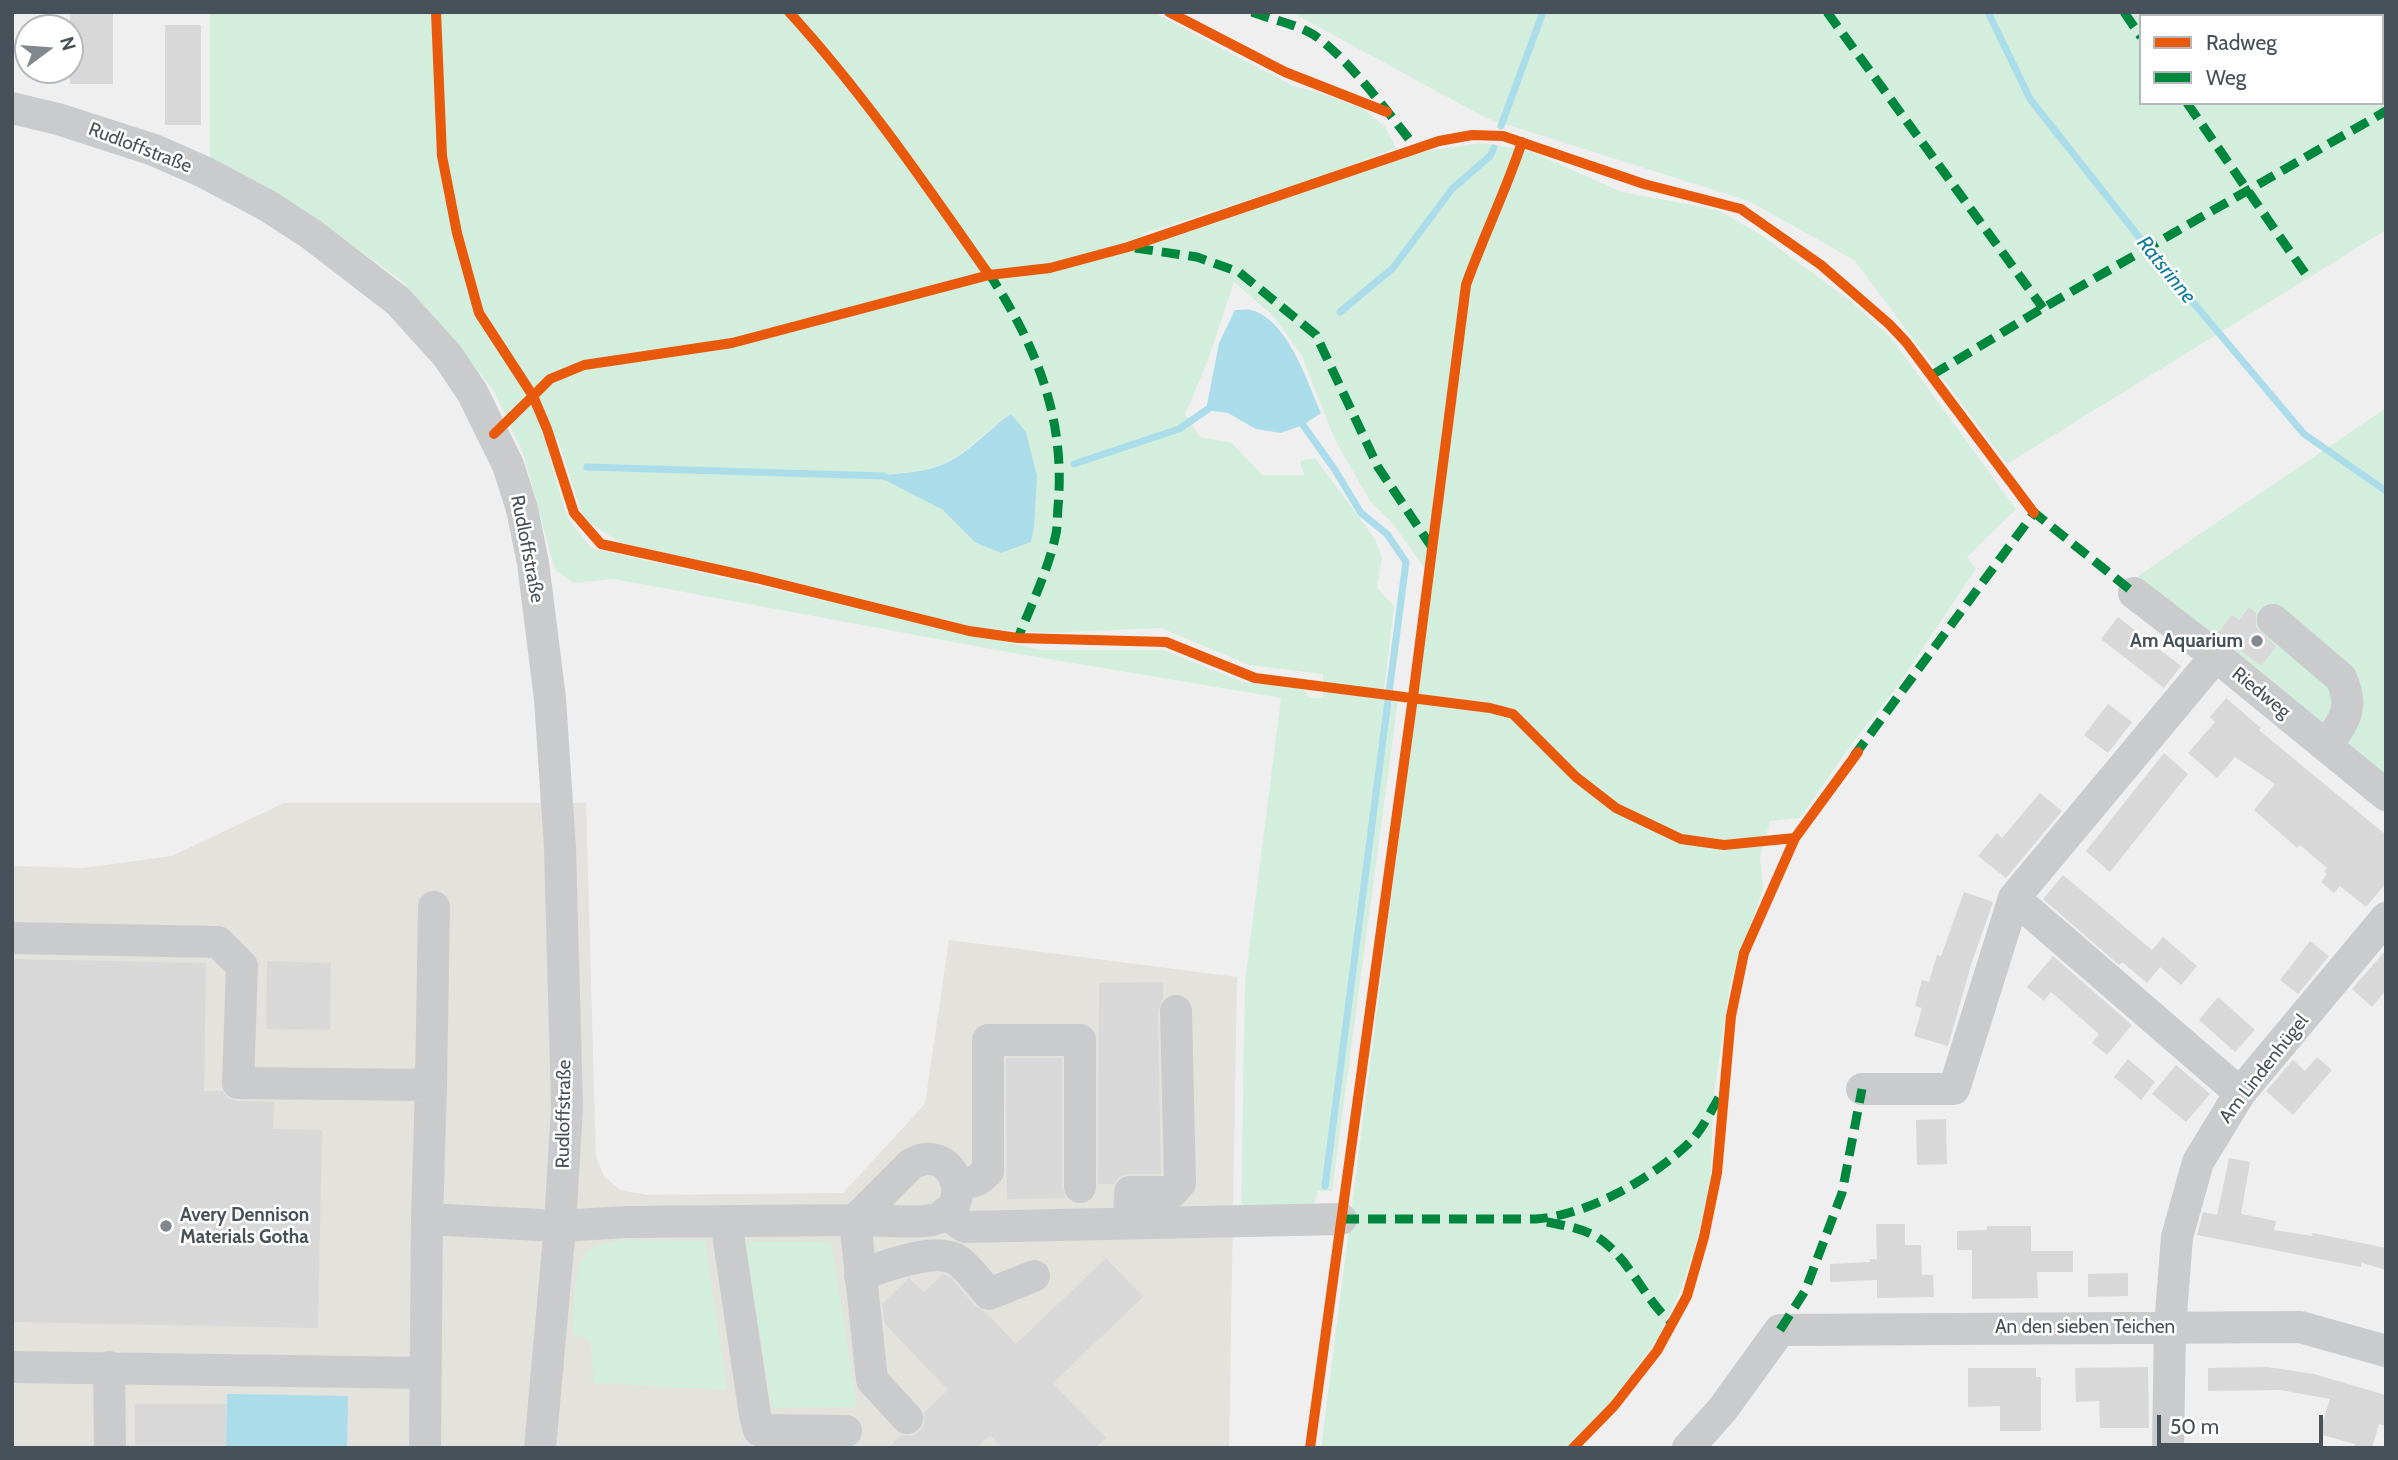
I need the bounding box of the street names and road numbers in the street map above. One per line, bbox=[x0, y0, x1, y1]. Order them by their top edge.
street label: Rudloffstraße bbox=[85, 118, 195, 178]
street label: Rudloffstraße bbox=[505, 493, 549, 605]
street label: Riedweg bbox=[2227, 663, 2295, 723]
street label: Am Lindenhügel bbox=[2214, 1010, 2314, 1128]
street label: Rudloffstraße bbox=[552, 1059, 576, 1169]
street label: An den sieben Teichen bbox=[1995, 1316, 2175, 1338]

